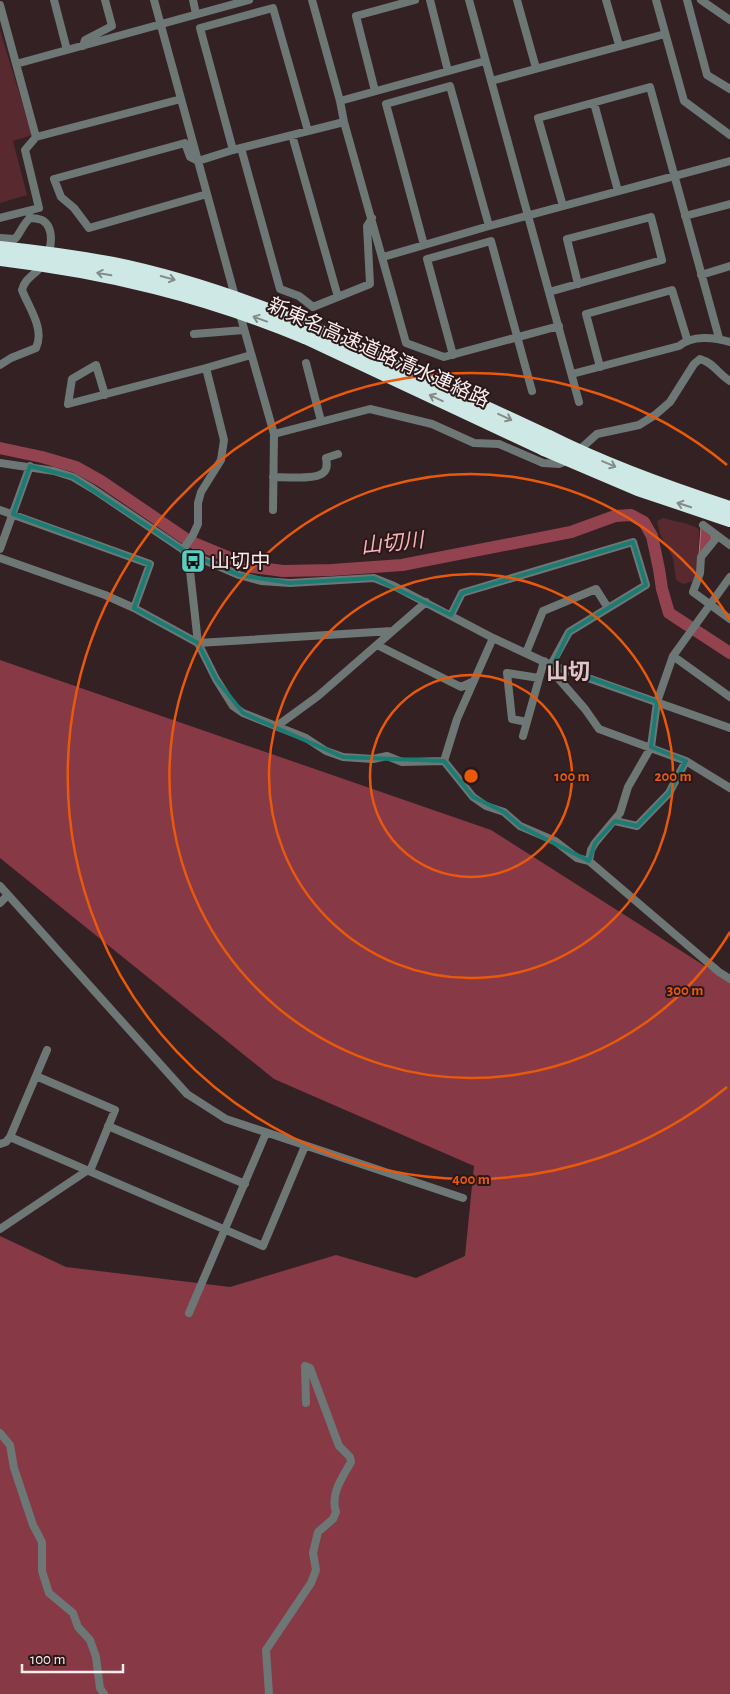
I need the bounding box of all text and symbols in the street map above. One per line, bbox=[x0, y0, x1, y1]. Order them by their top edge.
one-way arrow bbox=[96, 269, 112, 279]
one-way arrow bbox=[160, 273, 176, 283]
street label: 新東名高速道路清水連絡路 bbox=[265, 293, 493, 411]
one-way arrow bbox=[253, 314, 268, 323]
one-way arrow bbox=[429, 393, 444, 402]
one-way arrow bbox=[497, 413, 512, 423]
one-way arrow bbox=[601, 460, 616, 470]
one-way arrow bbox=[676, 500, 692, 510]
water label: 山切川 bbox=[360, 529, 426, 557]
bus stop icon: 山切中 bbox=[180, 548, 206, 574]
place label: 山切中 bbox=[210, 551, 270, 572]
district label: 山切 bbox=[546, 660, 590, 683]
centre of rings bbox=[462, 767, 480, 785]
text: 100 m bbox=[554, 769, 590, 784]
text: 200 m bbox=[654, 769, 692, 784]
text: 300 m bbox=[667, 983, 703, 998]
text: 400 m bbox=[452, 1172, 490, 1187]
scale bar bbox=[22, 1642, 124, 1674]
text: 100 m bbox=[30, 1652, 65, 1667]

